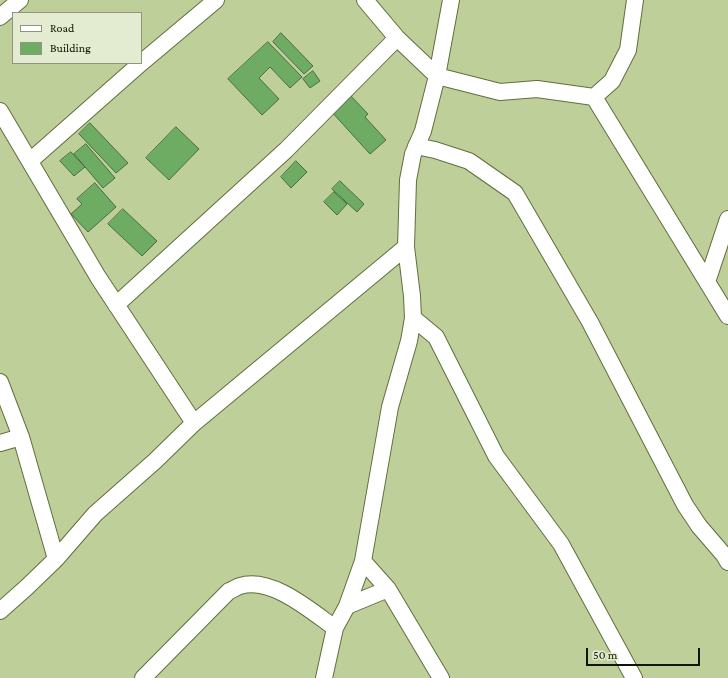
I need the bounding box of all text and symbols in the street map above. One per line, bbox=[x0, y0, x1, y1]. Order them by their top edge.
legend bbox=[12, 12, 142, 64]
text: Road bbox=[50, 21, 74, 35]
text: Building bbox=[50, 41, 91, 55]
scale bar bbox=[588, 640, 702, 666]
text: 50 m bbox=[593, 648, 617, 662]

